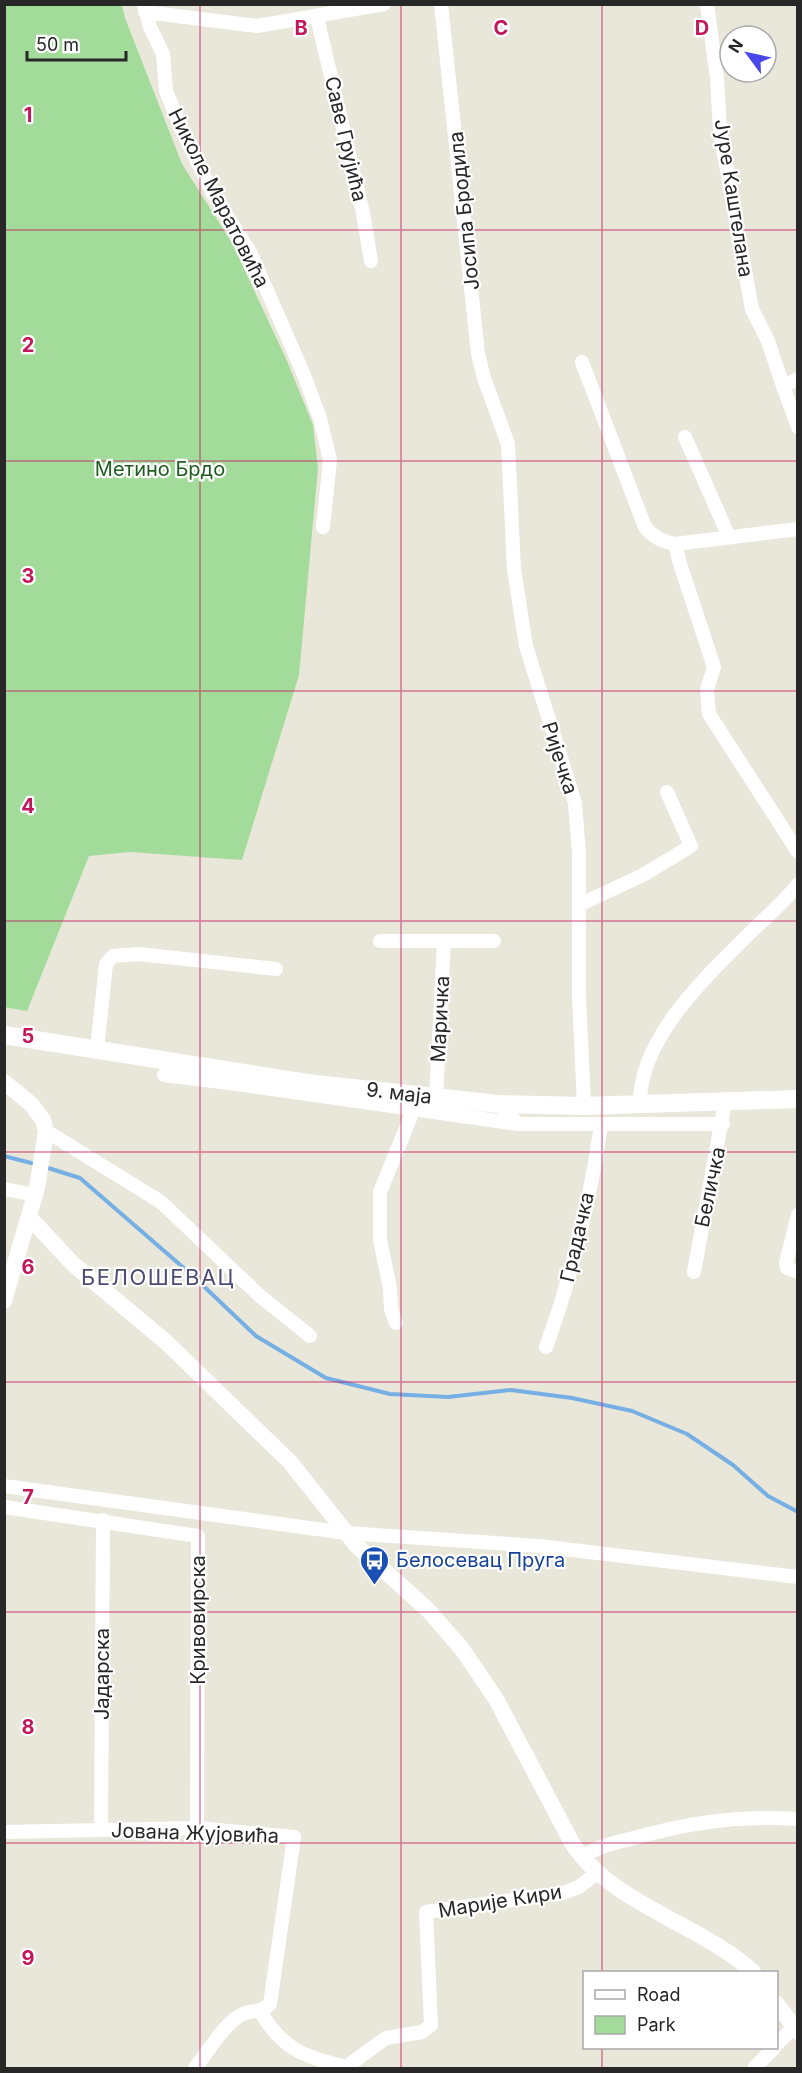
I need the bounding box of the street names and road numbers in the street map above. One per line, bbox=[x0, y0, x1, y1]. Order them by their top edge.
street label: Саве Грујића bbox=[320, 74, 372, 204]
street label: Николе Маратовића bbox=[163, 104, 275, 292]
street label: Јуре Каштелана bbox=[710, 117, 758, 279]
street label: Јосипа Бродила bbox=[444, 130, 484, 292]
street label: Ријечка bbox=[537, 719, 583, 797]
street label: Маричка bbox=[426, 975, 454, 1063]
street label: 9. маја bbox=[365, 1077, 433, 1109]
street label: Беличка bbox=[690, 1145, 730, 1229]
street label: Градачка bbox=[555, 1190, 599, 1284]
street label: Кривовирска bbox=[186, 1555, 210, 1685]
street label: Јадарска bbox=[90, 1628, 114, 1720]
street label: Јована Жујовића bbox=[111, 1818, 279, 1848]
street label: Марије Кири bbox=[436, 1879, 564, 1923]

